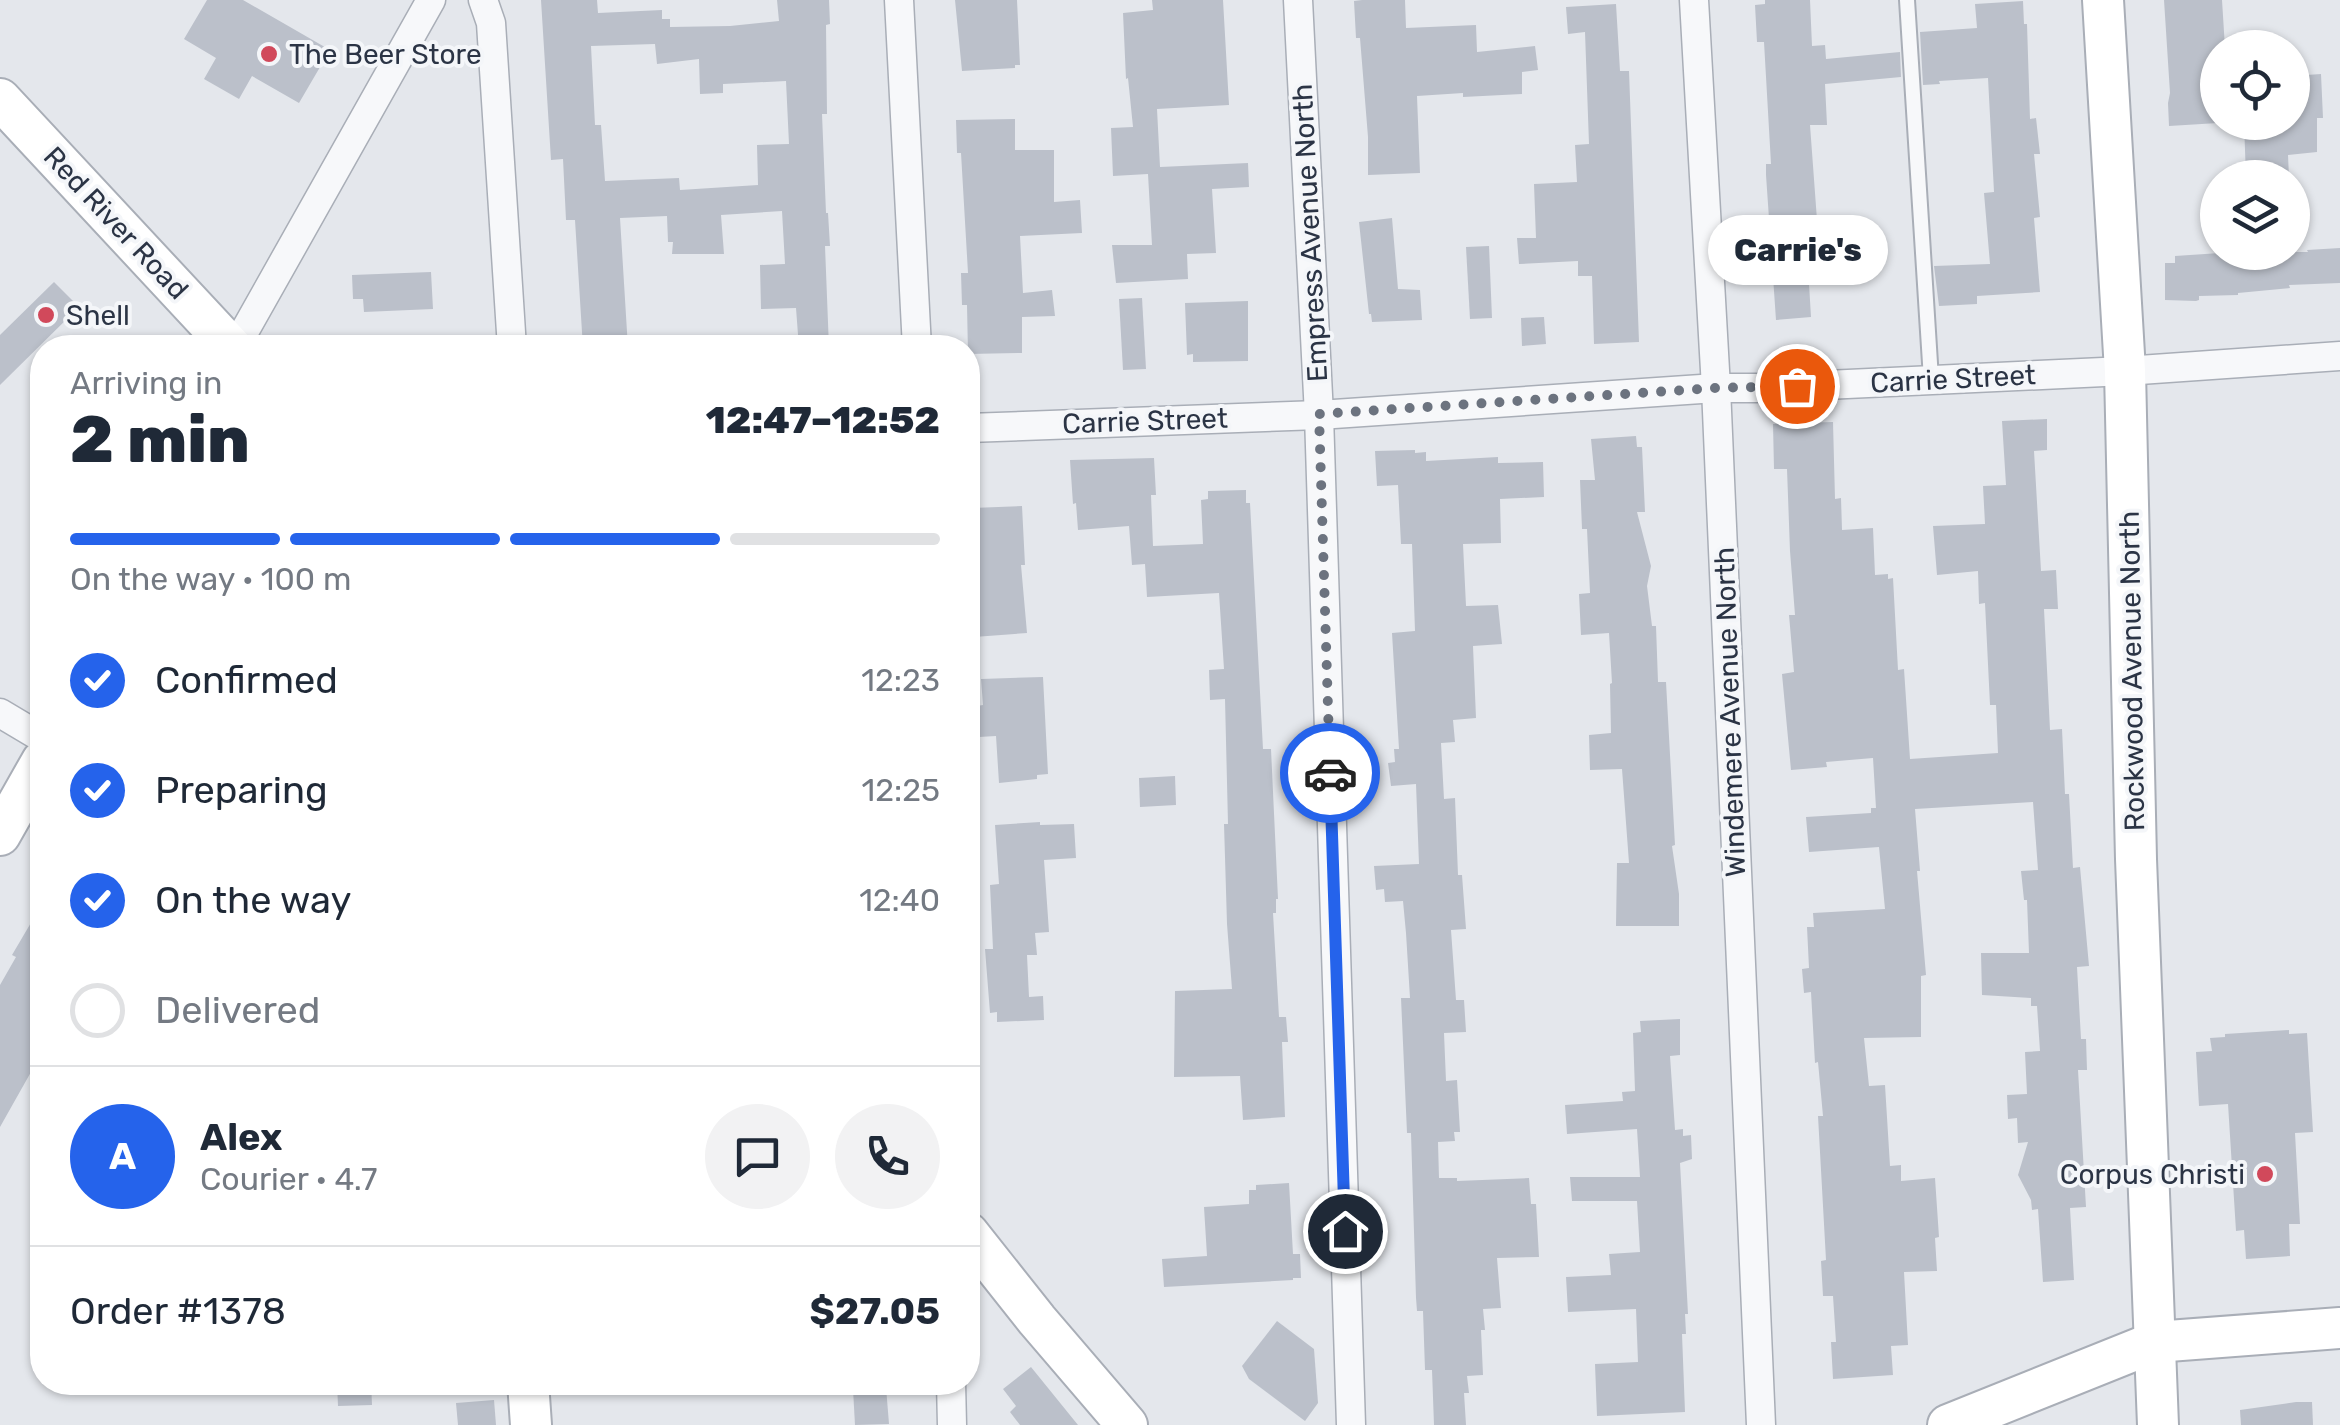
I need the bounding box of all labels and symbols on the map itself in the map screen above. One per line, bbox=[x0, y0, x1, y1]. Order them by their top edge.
place label: The Beer Store bbox=[289, 38, 482, 71]
marker: The Beer Store bbox=[258, 43, 280, 65]
street label: Empress Avenue North bbox=[1286, 83, 1334, 383]
street label: Red River Road bbox=[37, 140, 195, 306]
callout: Carrie's bbox=[1707, 216, 1887, 286]
place label: Shell bbox=[66, 299, 130, 332]
marker: Shell bbox=[35, 304, 57, 326]
pin bbox=[1755, 344, 1840, 429]
street label: Carrie Street bbox=[1869, 358, 2037, 400]
street label: Carrie Street bbox=[1062, 402, 1228, 440]
street label: Rockwood Avenue North bbox=[2113, 511, 2151, 831]
street label: Windemere Avenue North bbox=[1708, 546, 1752, 878]
courier bbox=[1280, 723, 1380, 823]
place label: Corpus Christi bbox=[2060, 1158, 2245, 1191]
marker: Corpus Christi bbox=[2254, 1163, 2276, 1185]
pin bbox=[1303, 1189, 1388, 1274]

